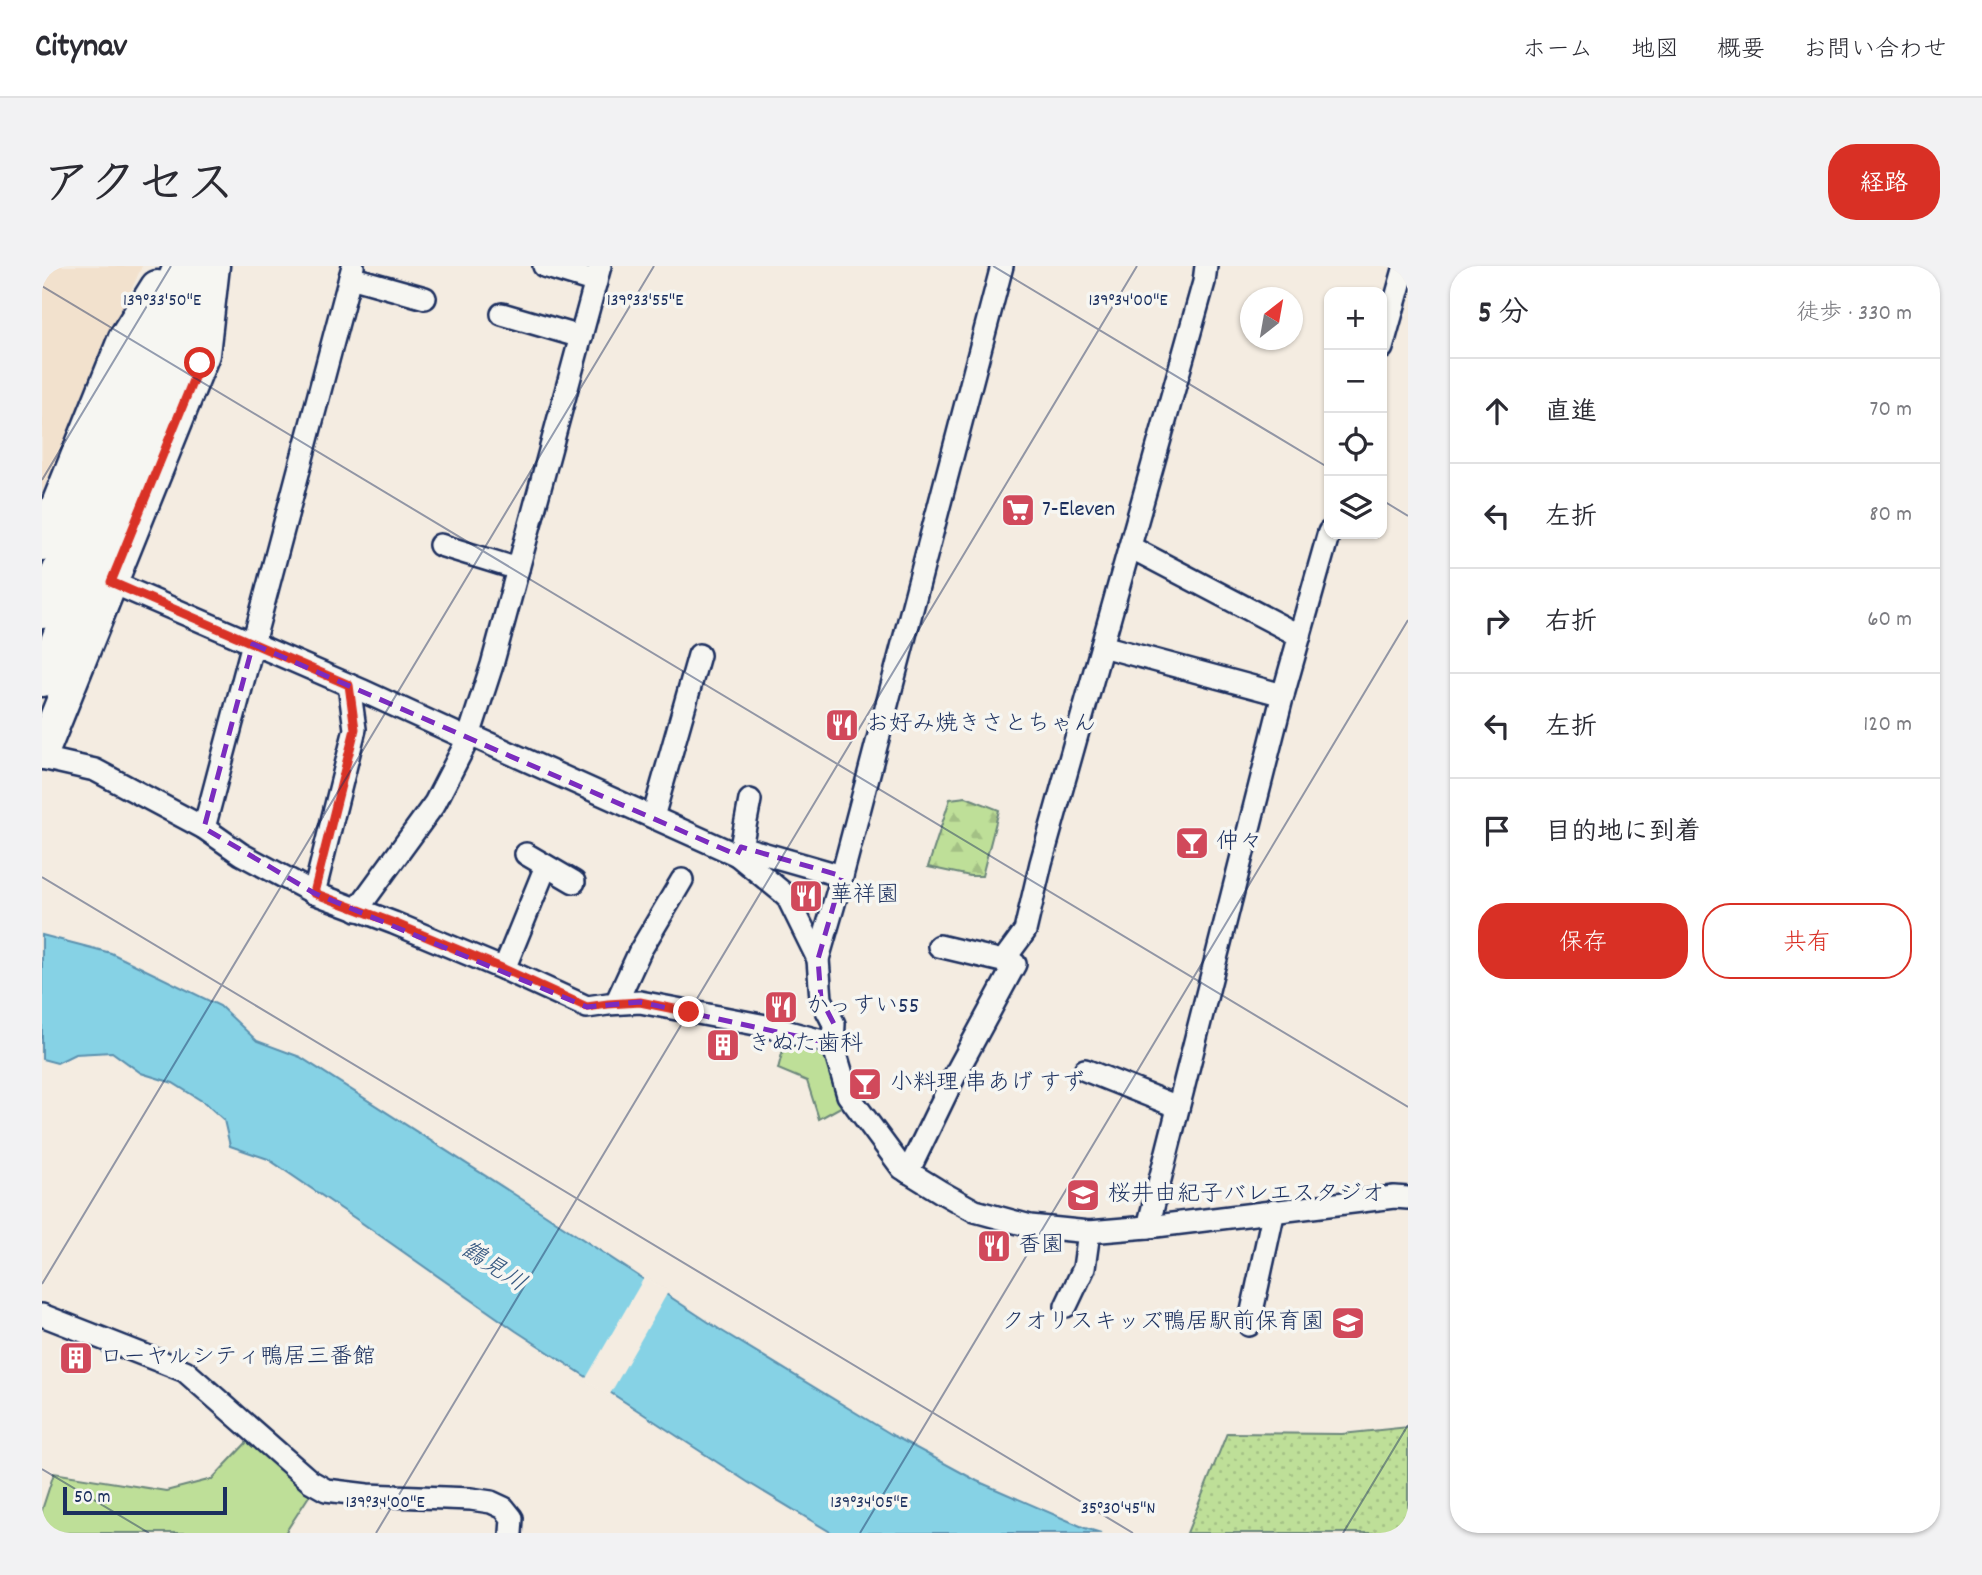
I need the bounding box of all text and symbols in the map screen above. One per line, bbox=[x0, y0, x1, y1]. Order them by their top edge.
text: Citynav bbox=[35, 25, 127, 72]
text: ホーム bbox=[1522, 34, 1593, 68]
text: 地図 bbox=[1631, 34, 1679, 68]
text: 概要 bbox=[1717, 34, 1765, 68]
text: お問い合わせ bbox=[1803, 34, 1947, 68]
button: 経路 bbox=[1828, 144, 1940, 220]
text: アクセス bbox=[42, 153, 235, 223]
north arrow bbox=[1240, 287, 1303, 350]
map controls bbox=[1324, 287, 1387, 539]
button: + bbox=[1324, 287, 1387, 350]
text: 139°33'50"E bbox=[123, 289, 201, 314]
text: 139°33'55"E bbox=[607, 289, 683, 314]
text: 139°34'00"E bbox=[1088, 289, 1168, 314]
text: 5 分 bbox=[1478, 294, 1529, 337]
text: 徒歩 · 330 m bbox=[1796, 298, 1912, 331]
route start bbox=[184, 347, 215, 378]
button: − bbox=[1324, 350, 1387, 413]
icon: ahead bbox=[1478, 392, 1516, 430]
text: 70 m bbox=[1870, 394, 1912, 427]
text: 直進 bbox=[1545, 395, 1597, 432]
button: locate bbox=[1324, 413, 1387, 476]
button: layers bbox=[1324, 476, 1387, 539]
supermarket icon: 7-Eleven bbox=[999, 491, 1037, 529]
place label: 7-Eleven bbox=[1042, 494, 1115, 527]
icon: left bbox=[1478, 497, 1516, 535]
text: 80 m bbox=[1869, 499, 1912, 532]
text: 左折 bbox=[1545, 500, 1597, 537]
icon: right bbox=[1478, 602, 1516, 640]
text: 60 m bbox=[1867, 604, 1912, 637]
text: 右折 bbox=[1545, 605, 1597, 642]
restaurant icon: お好み焼きさとちゃん bbox=[823, 706, 861, 744]
icon: left bbox=[1478, 707, 1516, 745]
place label: お好み焼きさとちゃん bbox=[866, 709, 1096, 742]
text: 120 m bbox=[1863, 709, 1912, 742]
text: 左折 bbox=[1545, 710, 1597, 747]
icon: arrive bbox=[1478, 812, 1516, 850]
text: 目的地に到着 bbox=[1545, 815, 1701, 852]
bar icon: 仲々 bbox=[1173, 824, 1211, 862]
place label: 仲々 bbox=[1216, 827, 1262, 860]
restaurant icon: 華祥園 bbox=[787, 877, 825, 915]
place label: 華祥園 bbox=[830, 880, 899, 913]
button: 保存 bbox=[1478, 903, 1688, 979]
button: 共有 bbox=[1702, 903, 1912, 979]
restaurant icon: かっすい55 bbox=[762, 988, 800, 1026]
place label: かっすい55 bbox=[806, 991, 919, 1024]
route end bbox=[673, 996, 704, 1027]
building icon: きぬた歯科 bbox=[704, 1026, 742, 1064]
place label: きぬた歯科 bbox=[748, 1029, 863, 1062]
bar icon: 小料理 串あげ すず bbox=[846, 1065, 884, 1103]
place label: 小料理 串あげ すず bbox=[890, 1068, 1085, 1101]
school or university icon: 桜井由紀子バレエスタジオ bbox=[1064, 1176, 1102, 1214]
place label: 桜井由紀子バレエスタジオ bbox=[1108, 1179, 1384, 1212]
restaurant icon: 香園 bbox=[975, 1227, 1013, 1265]
place label: 香園 bbox=[1018, 1230, 1064, 1263]
water label: 鶴見川 bbox=[454, 1234, 532, 1302]
school or university icon: クオリスキッズ鴨居駅前保育園 bbox=[1329, 1304, 1367, 1342]
place label: クオリスキッズ鴨居駅前保育園 bbox=[1002, 1307, 1324, 1340]
building icon: ローヤルシティ鴨居三番館 bbox=[57, 1339, 95, 1377]
place label: ローヤルシティ鴨居三番館 bbox=[100, 1342, 376, 1375]
scale bar bbox=[63, 1484, 228, 1516]
text: 50 m bbox=[74, 1485, 111, 1512]
text: 139°34'00"E bbox=[345, 1491, 425, 1516]
text: 139°34'05"E bbox=[830, 1491, 908, 1516]
text: 35°30'45"N bbox=[1081, 1497, 1155, 1522]

